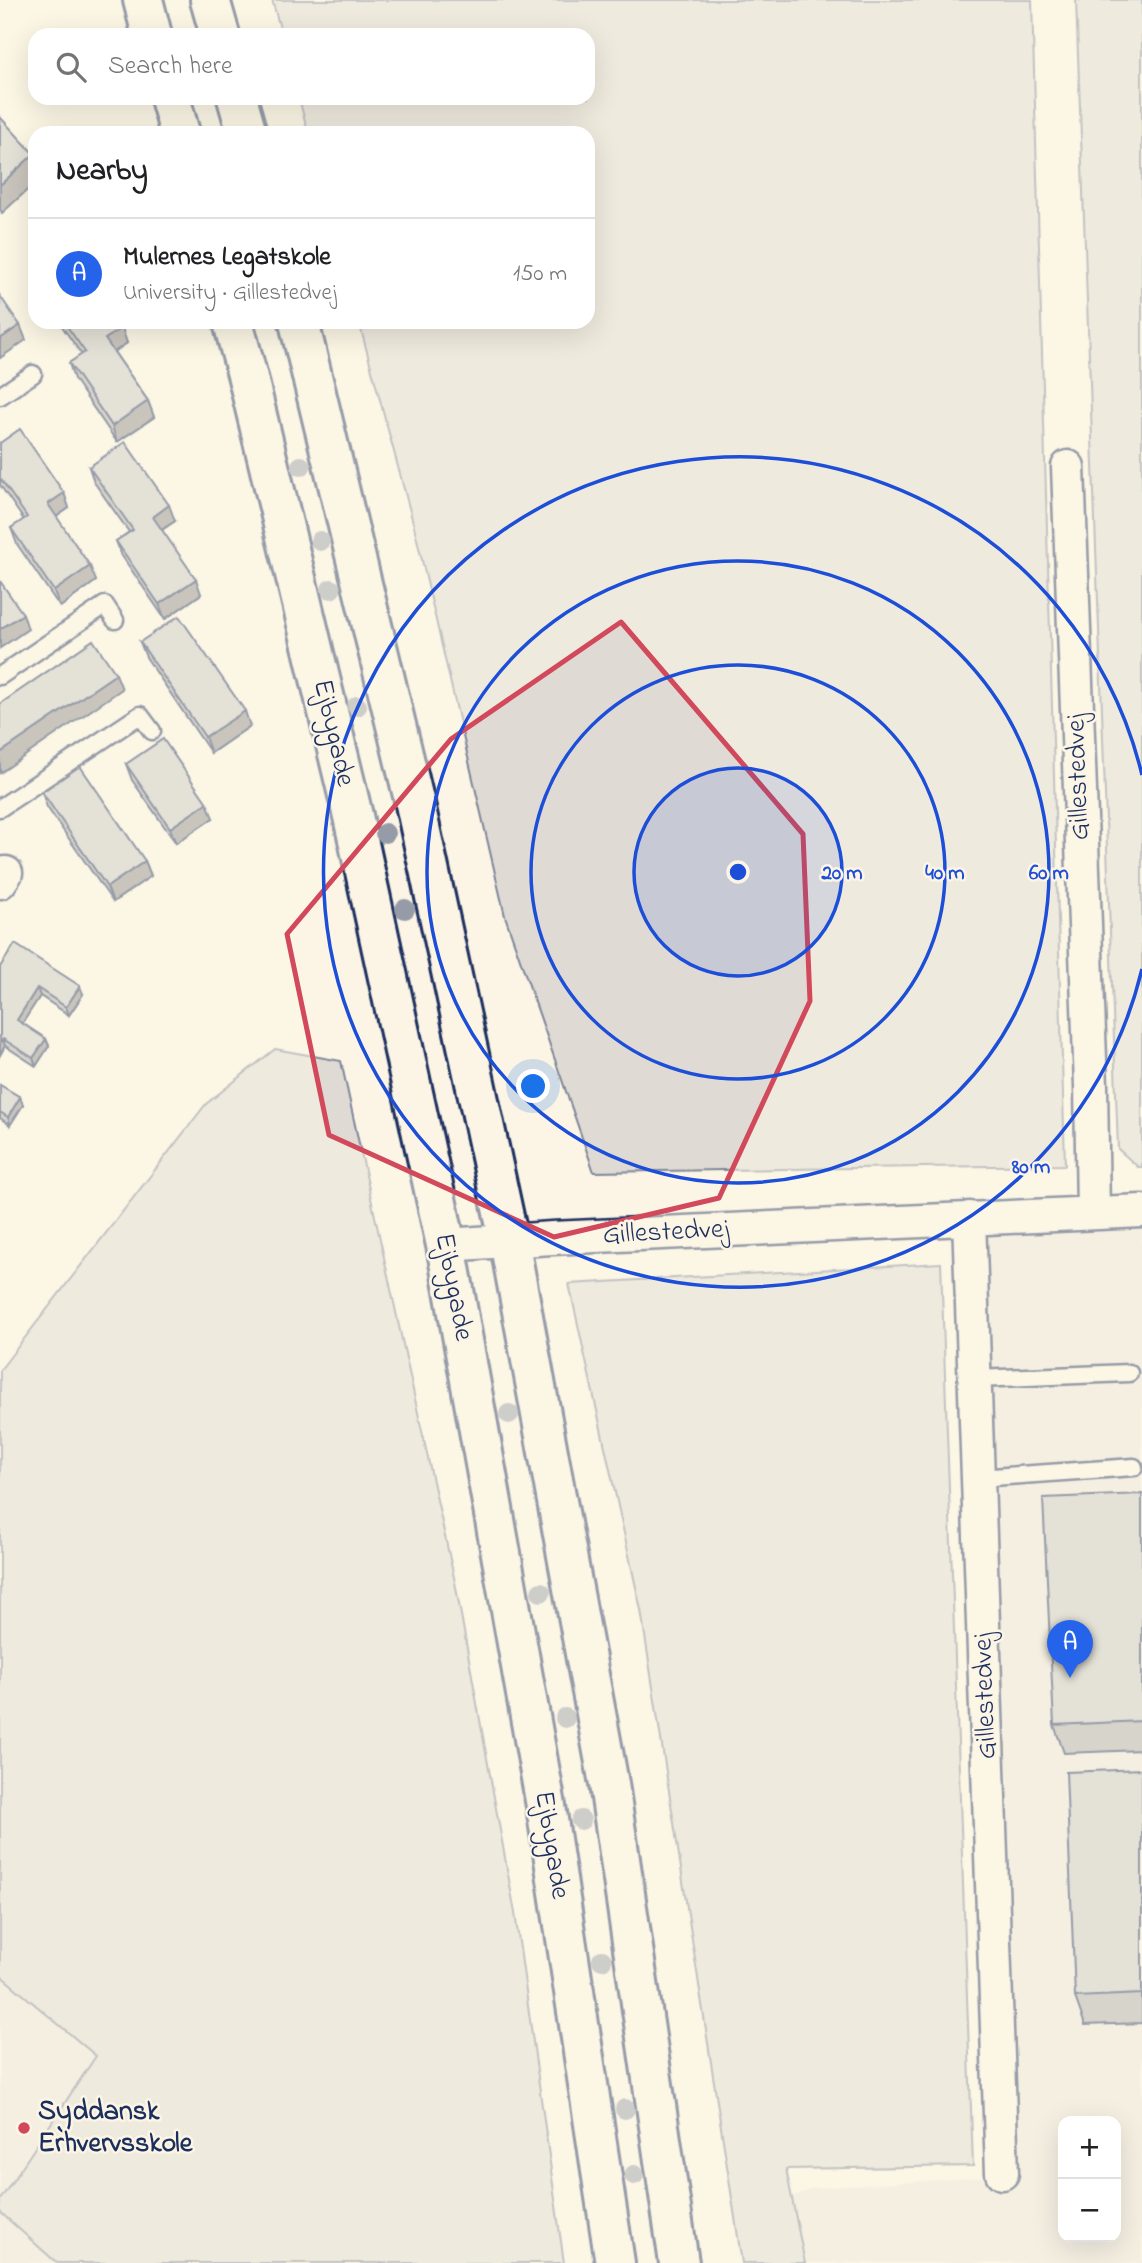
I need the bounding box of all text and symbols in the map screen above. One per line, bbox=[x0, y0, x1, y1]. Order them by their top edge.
search box bbox=[28, 28, 595, 105]
icon: search bbox=[52, 48, 90, 86]
text: Search here bbox=[108, 48, 233, 86]
text: Nearby bbox=[56, 150, 148, 194]
text: Mulernes Legatskole bbox=[123, 239, 331, 277]
text: A bbox=[72, 258, 86, 291]
text: 150 m bbox=[513, 258, 567, 291]
text: University · Gillestedvej bbox=[123, 277, 337, 310]
street label: Ejbygade bbox=[301, 675, 365, 791]
street label: Gillestedvej bbox=[1056, 712, 1102, 841]
text: 20 m bbox=[820, 859, 863, 889]
text: 40 m bbox=[925, 859, 965, 889]
text: 60 m bbox=[1029, 859, 1069, 889]
centre of rings bbox=[726, 860, 750, 884]
your location bbox=[516, 1069, 550, 1103]
text: 80 m bbox=[1011, 1153, 1050, 1183]
street label: Gillestedvej bbox=[602, 1209, 732, 1257]
street label: Ejbygade bbox=[422, 1230, 484, 1345]
pin: A bbox=[1047, 1620, 1093, 1678]
street label: Gillestedvej bbox=[963, 1631, 1009, 1760]
street label: Ejbygade bbox=[522, 1788, 580, 1902]
place label: Syddansk Erhvervsskole bbox=[38, 2092, 194, 2165]
map controls bbox=[1058, 2116, 1121, 2242]
button: + bbox=[1058, 2116, 1121, 2179]
marker: Syddansk Erhvervsskole bbox=[16, 2120, 32, 2136]
button: − bbox=[1058, 2179, 1121, 2242]

